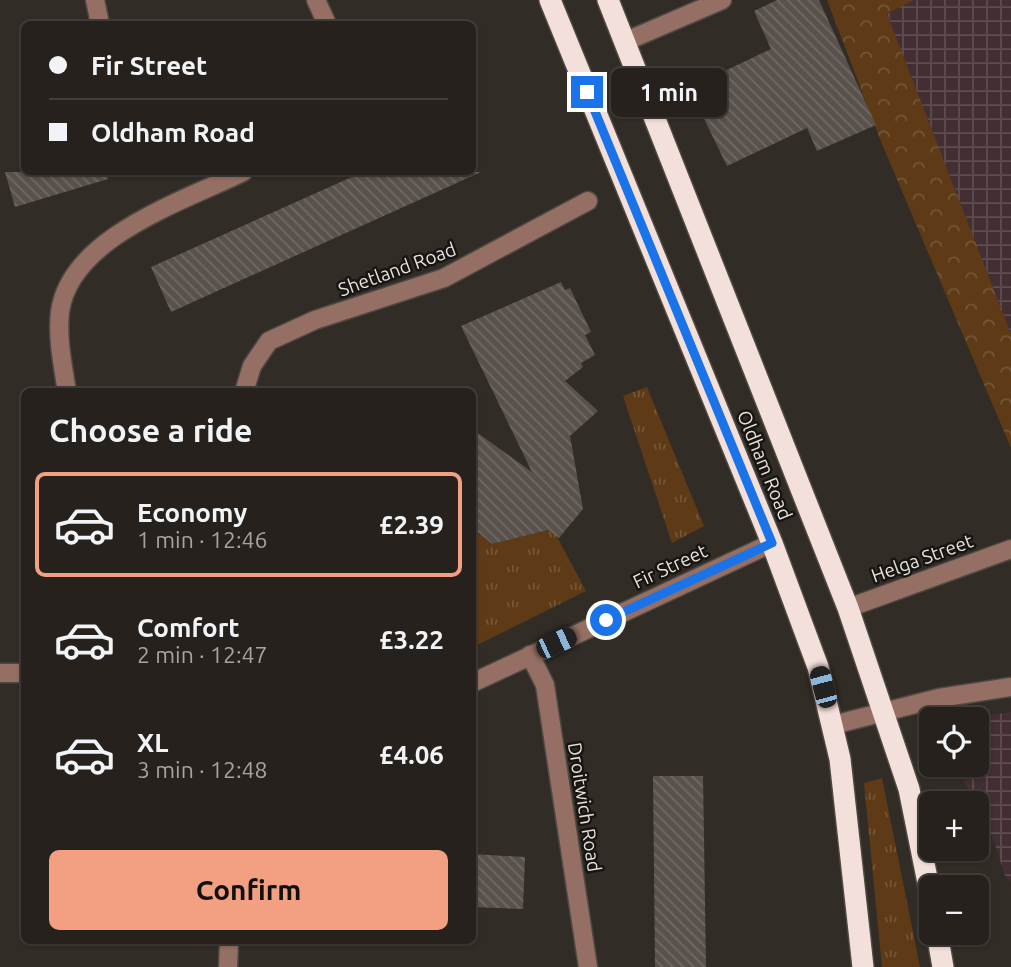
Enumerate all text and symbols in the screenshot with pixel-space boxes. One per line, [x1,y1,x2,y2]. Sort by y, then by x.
text: Fir Street [91,51,207,80]
callout: 1 min [612,68,727,116]
route end [571,76,603,108]
text: 1 min [640,80,698,105]
text: Oldham Road [91,118,255,147]
street label: Shetland Road [335,238,459,300]
street label: Oldham Road [733,407,797,523]
text: Choose a ride [49,412,252,448]
icon: car [53,493,116,556]
text: Economy [137,498,247,527]
text: £2.39 [379,510,444,539]
text: 1 min · 12:46 [137,527,268,552]
street label: Helga Street [868,529,976,587]
street label: Fir Street [629,539,711,593]
route start [590,604,622,636]
icon: car [53,608,116,671]
text: Comfort [137,613,240,642]
text: £3.22 [379,625,444,654]
car [533,625,580,661]
text: 2 min · 12:47 [137,642,268,667]
car [808,664,839,710]
map controls [919,707,989,945]
button: locate [919,707,989,777]
icon: car [53,723,116,786]
text: XL [137,728,168,757]
text: £4.06 [379,740,444,769]
street label: Droitwich Road [564,741,606,873]
text: 3 min · 12:48 [137,757,268,782]
button: + [919,791,989,861]
button: Confirm [49,850,448,930]
button: − [919,875,989,945]

